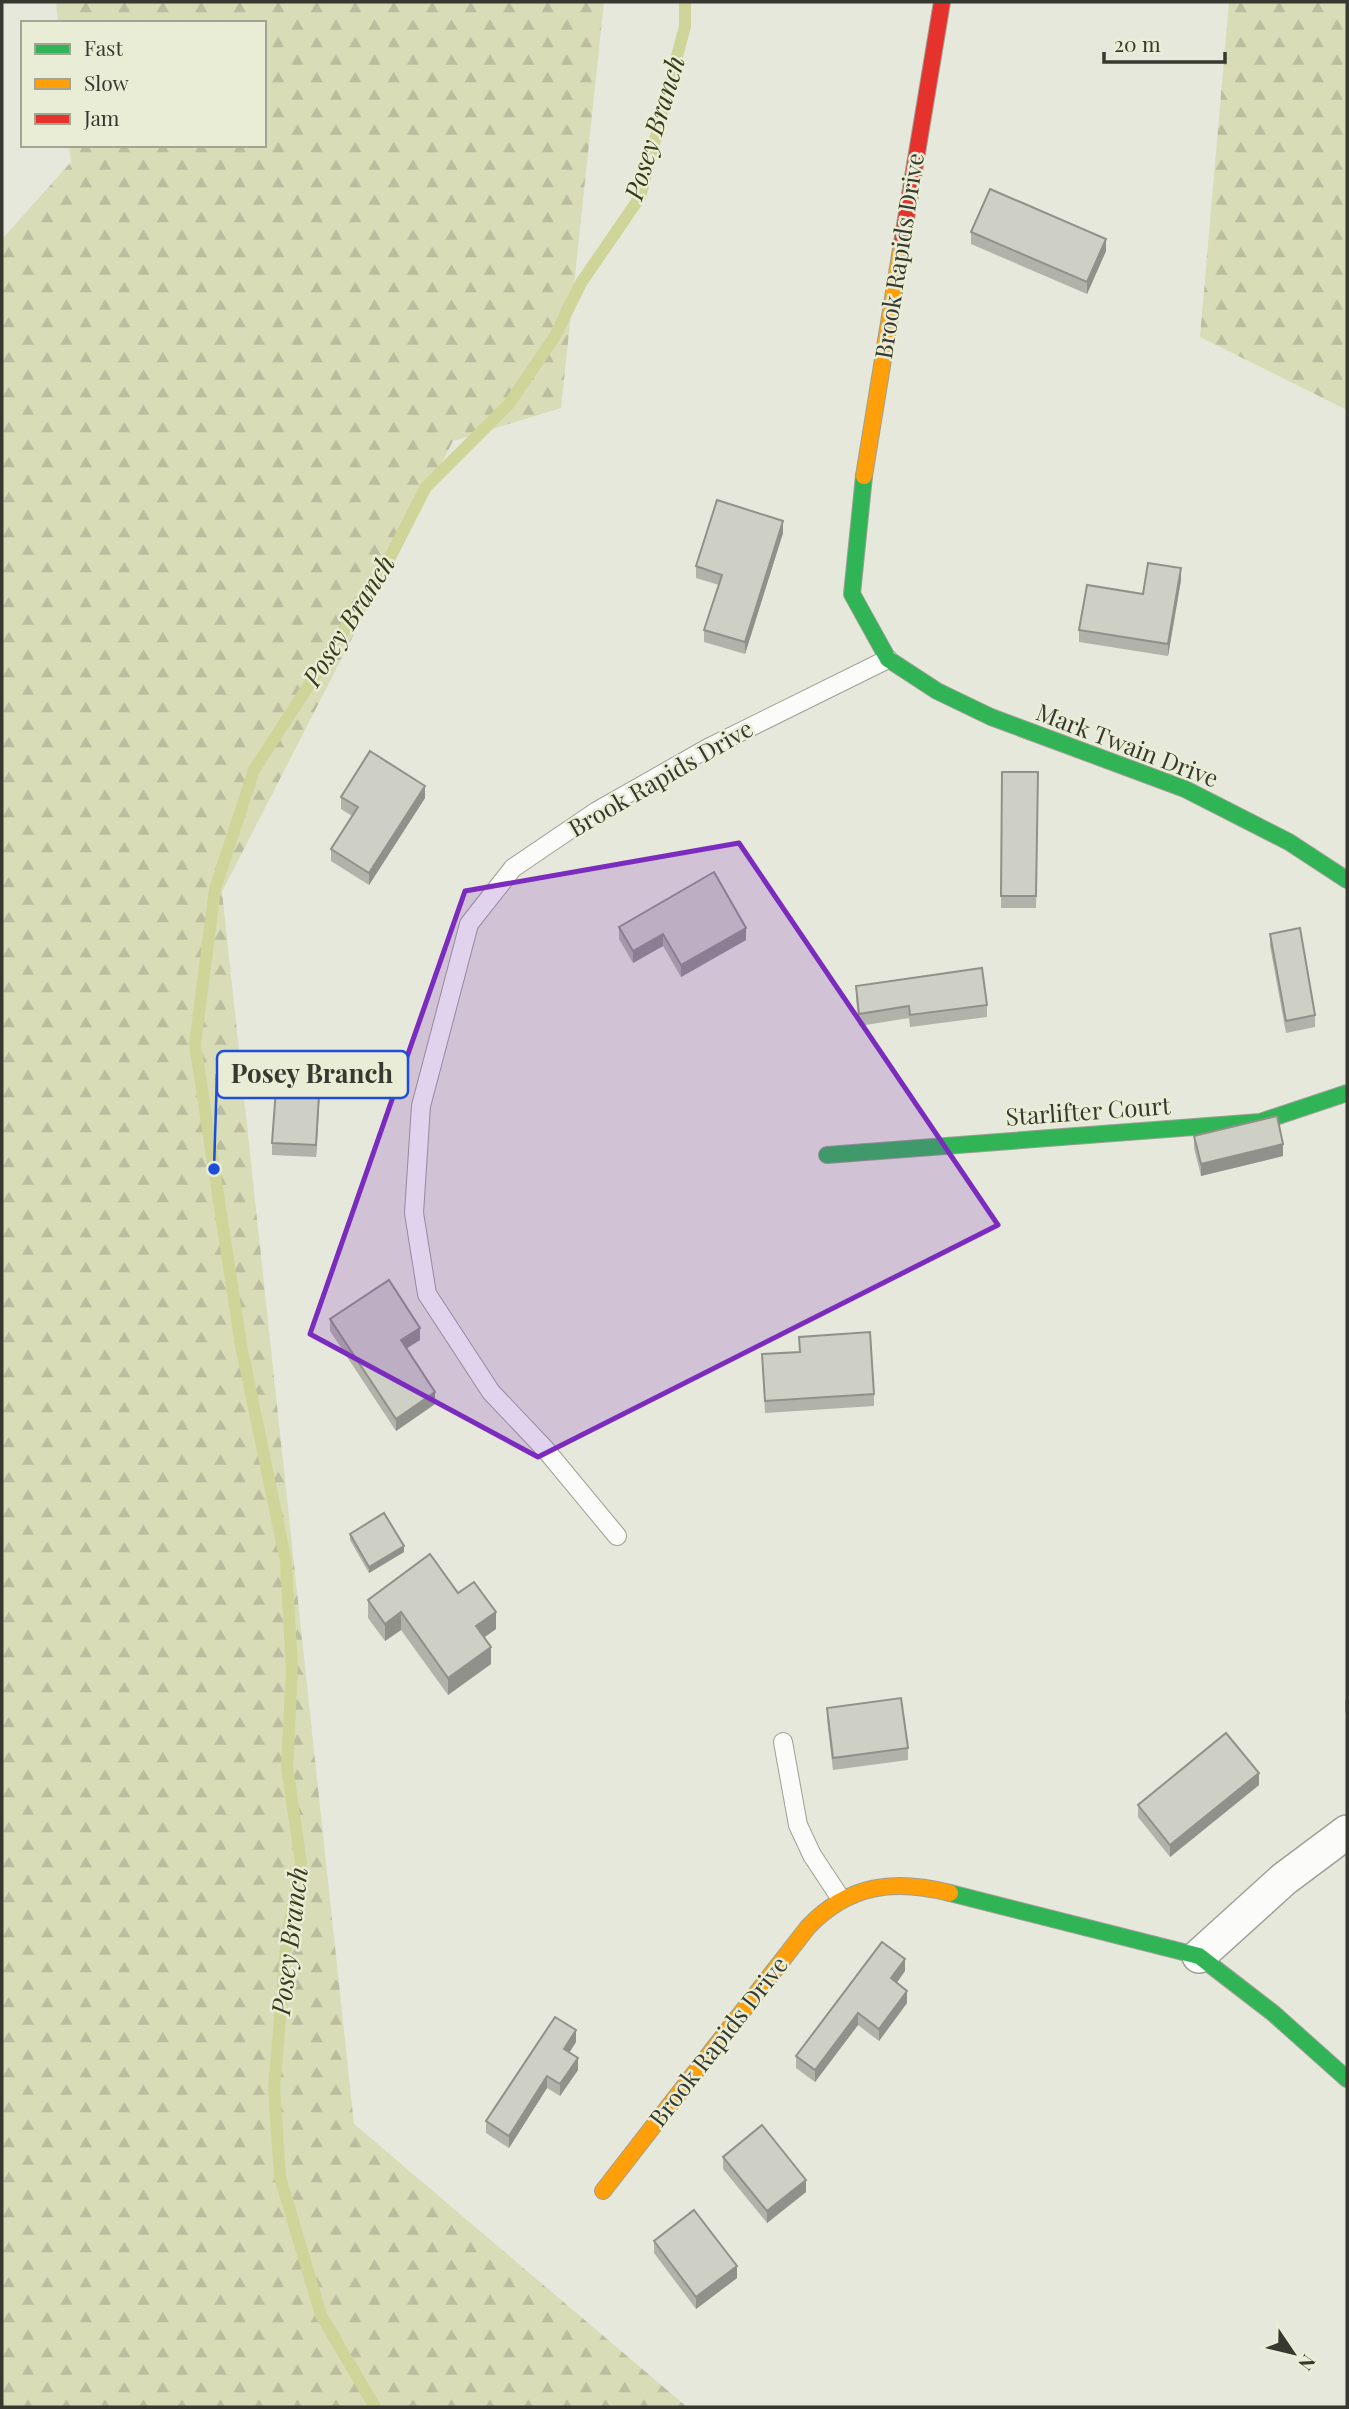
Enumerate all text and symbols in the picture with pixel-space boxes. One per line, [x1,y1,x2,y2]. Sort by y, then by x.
legend [21,21,266,147]
scale bar [1104,21,1225,65]
text: 20 m [1114,29,1161,57]
text: Fast [84,33,123,61]
water label: Posey Branch [615,51,692,205]
text: Slow [84,68,129,96]
text: Jam [83,103,120,131]
street label: Brook Rapids Drive [866,151,930,361]
water label: Posey Branch [293,548,402,693]
street label: Mark Twain Drive [1032,695,1223,794]
street label: Brook Rapids Drive [562,711,758,843]
callout: Posey Branch [217,1051,408,1098]
text: Posey Branch [231,1055,393,1090]
street label: Starlifter Court [1004,1088,1172,1132]
water label: Posey Branch [262,1865,315,2018]
street label: Brook Rapids Drive [641,1949,794,2133]
north arrow [1258,2318,1328,2388]
text: N [1293,2350,1322,2377]

